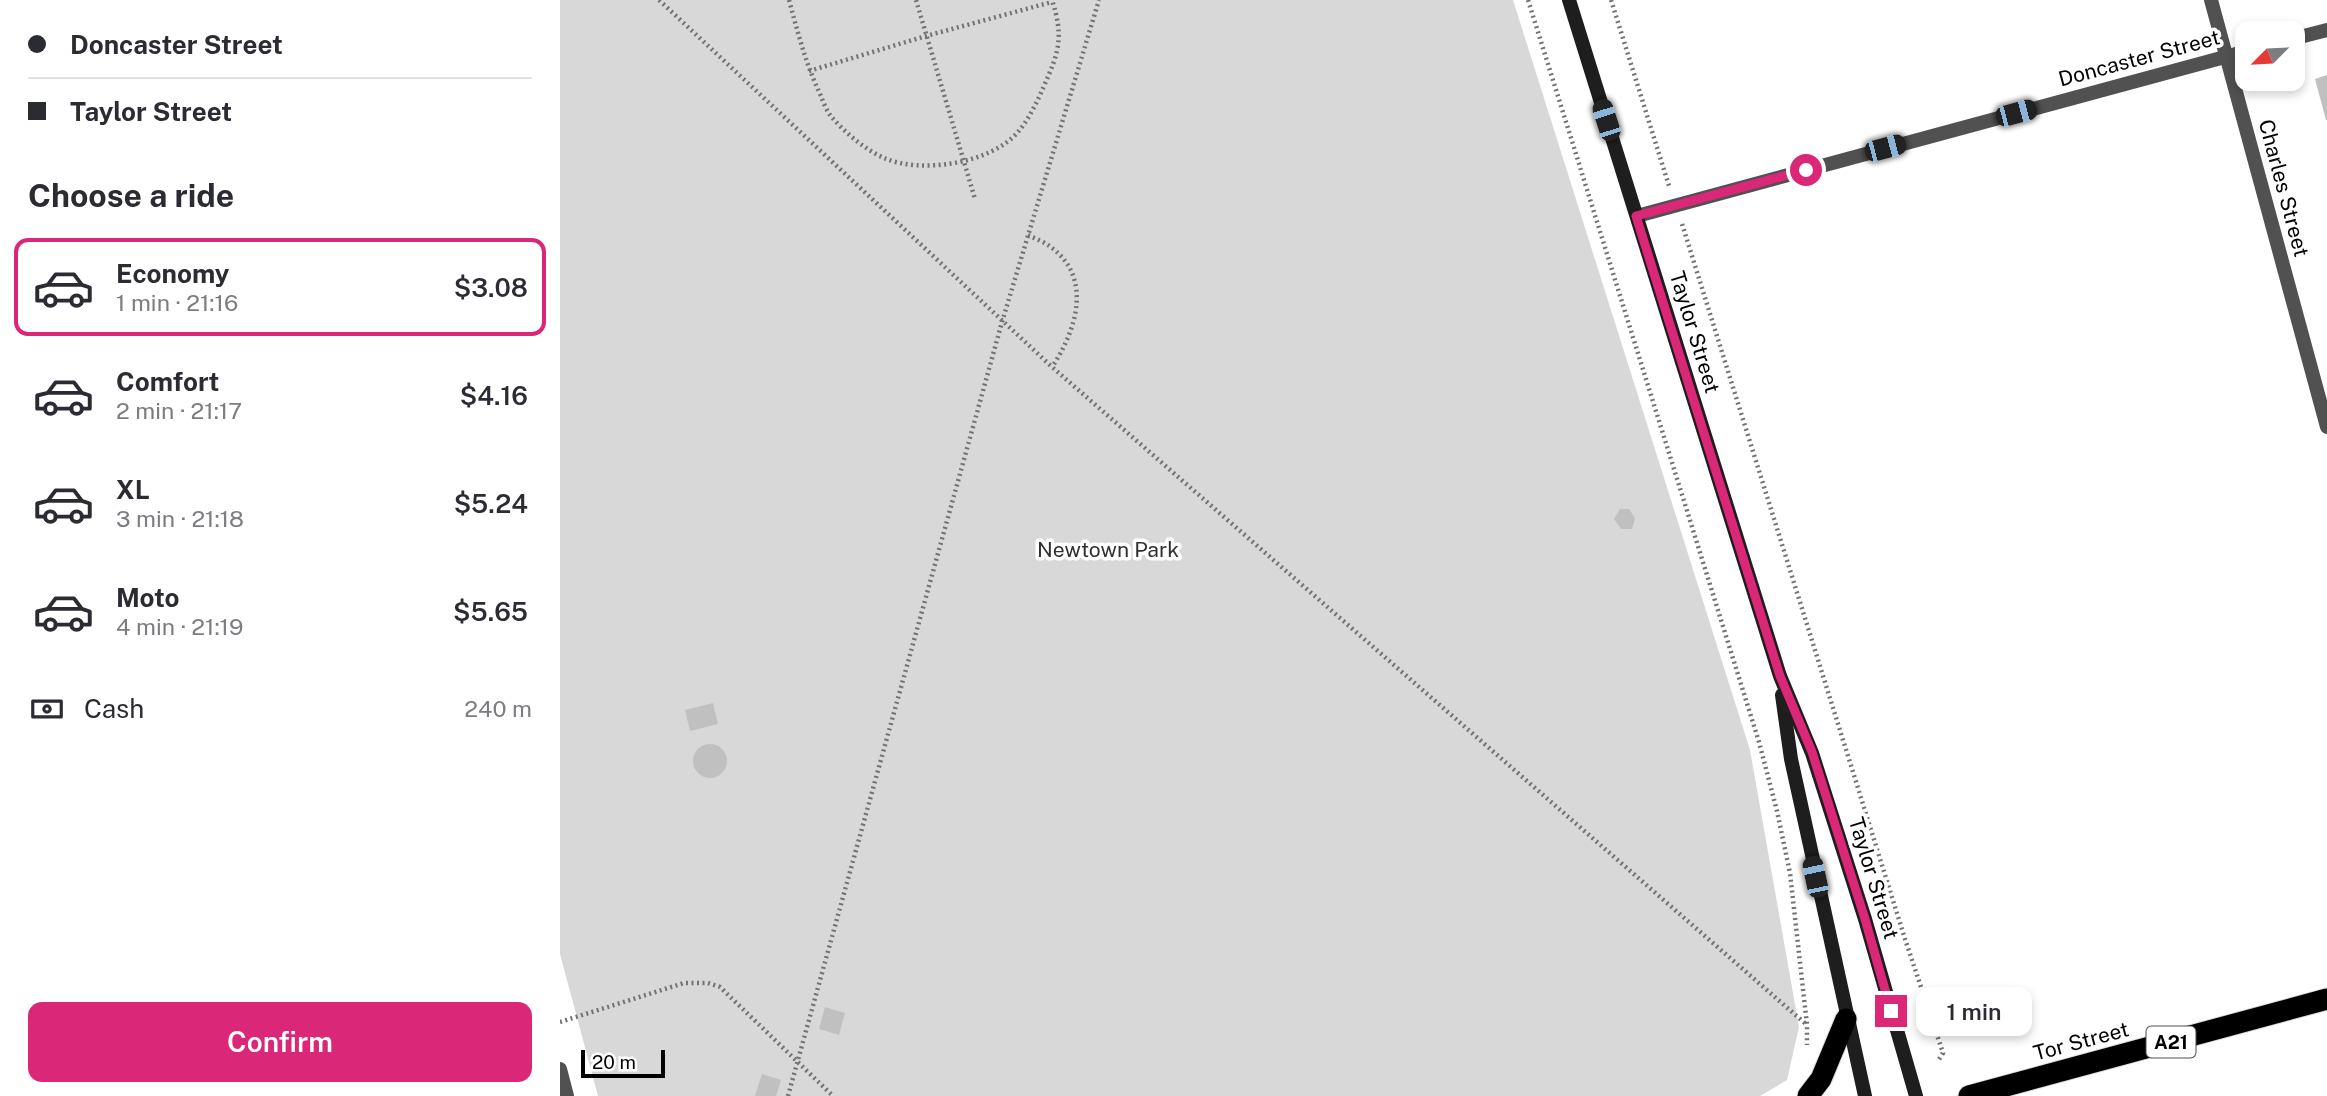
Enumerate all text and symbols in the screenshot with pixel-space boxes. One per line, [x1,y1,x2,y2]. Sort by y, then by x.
north arrow [2235,21,2305,91]
map controls [2235,21,2305,91]
street label: Doncaster Street [2056,24,2222,92]
text: Doncaster Street [70,29,283,60]
text: Taylor Street [70,96,232,127]
car [1590,97,1623,143]
car [1993,97,2040,129]
street label: Charles Street [2254,117,2314,259]
car [1862,132,1909,164]
route start [1790,154,1822,186]
text: Choose a ride [28,177,234,214]
icon: car [32,256,95,319]
text: Economy [116,258,229,289]
street label: Taylor Street [1665,268,1725,396]
text: $3.08 [454,272,528,303]
text: 1 min · 21:16 [116,289,238,316]
icon: car [32,364,95,427]
text: Comfort [116,366,219,397]
text: $4.16 [460,380,528,411]
text: 2 min · 21:17 [116,397,242,424]
icon: car [32,472,95,535]
text: XL [116,474,150,505]
text: $5.24 [454,488,528,519]
text: 3 min · 21:18 [116,505,244,532]
park label: Newtown Park [1037,537,1179,562]
icon: car [32,580,95,643]
text: Moto [116,582,179,613]
text: $5.65 [453,596,528,627]
text: 4 min · 21:19 [116,613,243,640]
icon: cash [28,690,66,728]
text: Cash [84,693,144,724]
text: 240 m [464,695,532,722]
street label: Taylor Street [1844,814,1904,942]
car [1801,854,1830,900]
callout: 1 min [1916,986,2031,1036]
route end [1875,995,1907,1027]
text: 1 min [1947,998,2001,1025]
button: Confirm [28,1002,532,1082]
street label: Tor Street [2031,1016,2131,1066]
road number: A21 [2146,1026,2196,1058]
scale bar [581,1047,665,1079]
text: 20 m [592,1051,636,1073]

